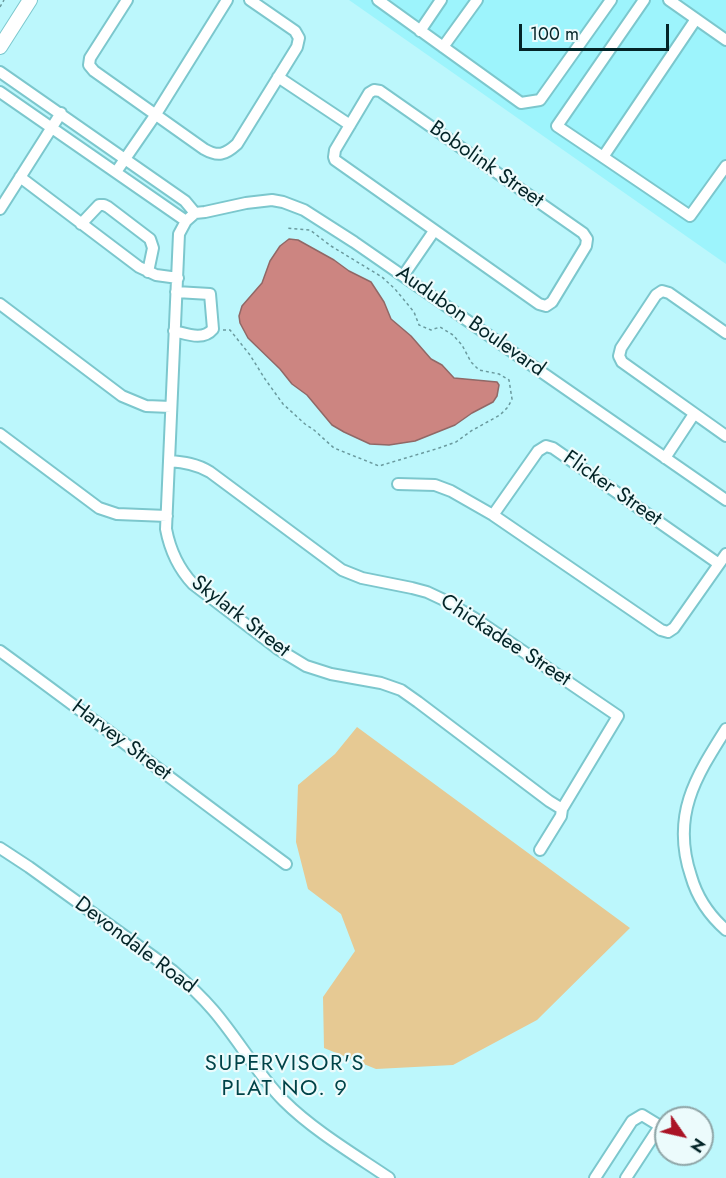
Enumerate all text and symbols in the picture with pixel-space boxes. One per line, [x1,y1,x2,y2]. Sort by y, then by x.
scale bar [522,12,672,50]
text: 100 m [530,21,579,47]
street label: Bobolink Street [424,116,548,214]
street label: Audubon Boulevard [391,261,549,383]
street label: Flicker Street [558,446,666,532]
street label: Skylark Street [186,571,294,663]
street label: Chickadee Street [435,590,575,692]
street label: Harvey Street [66,695,176,787]
street label: Devondale Road [69,892,201,1000]
district label: SUPERVISOR'S PLAT NO. 9 [205,1052,365,1104]
north arrow [654,1106,714,1166]
text: N [685,1134,711,1157]

